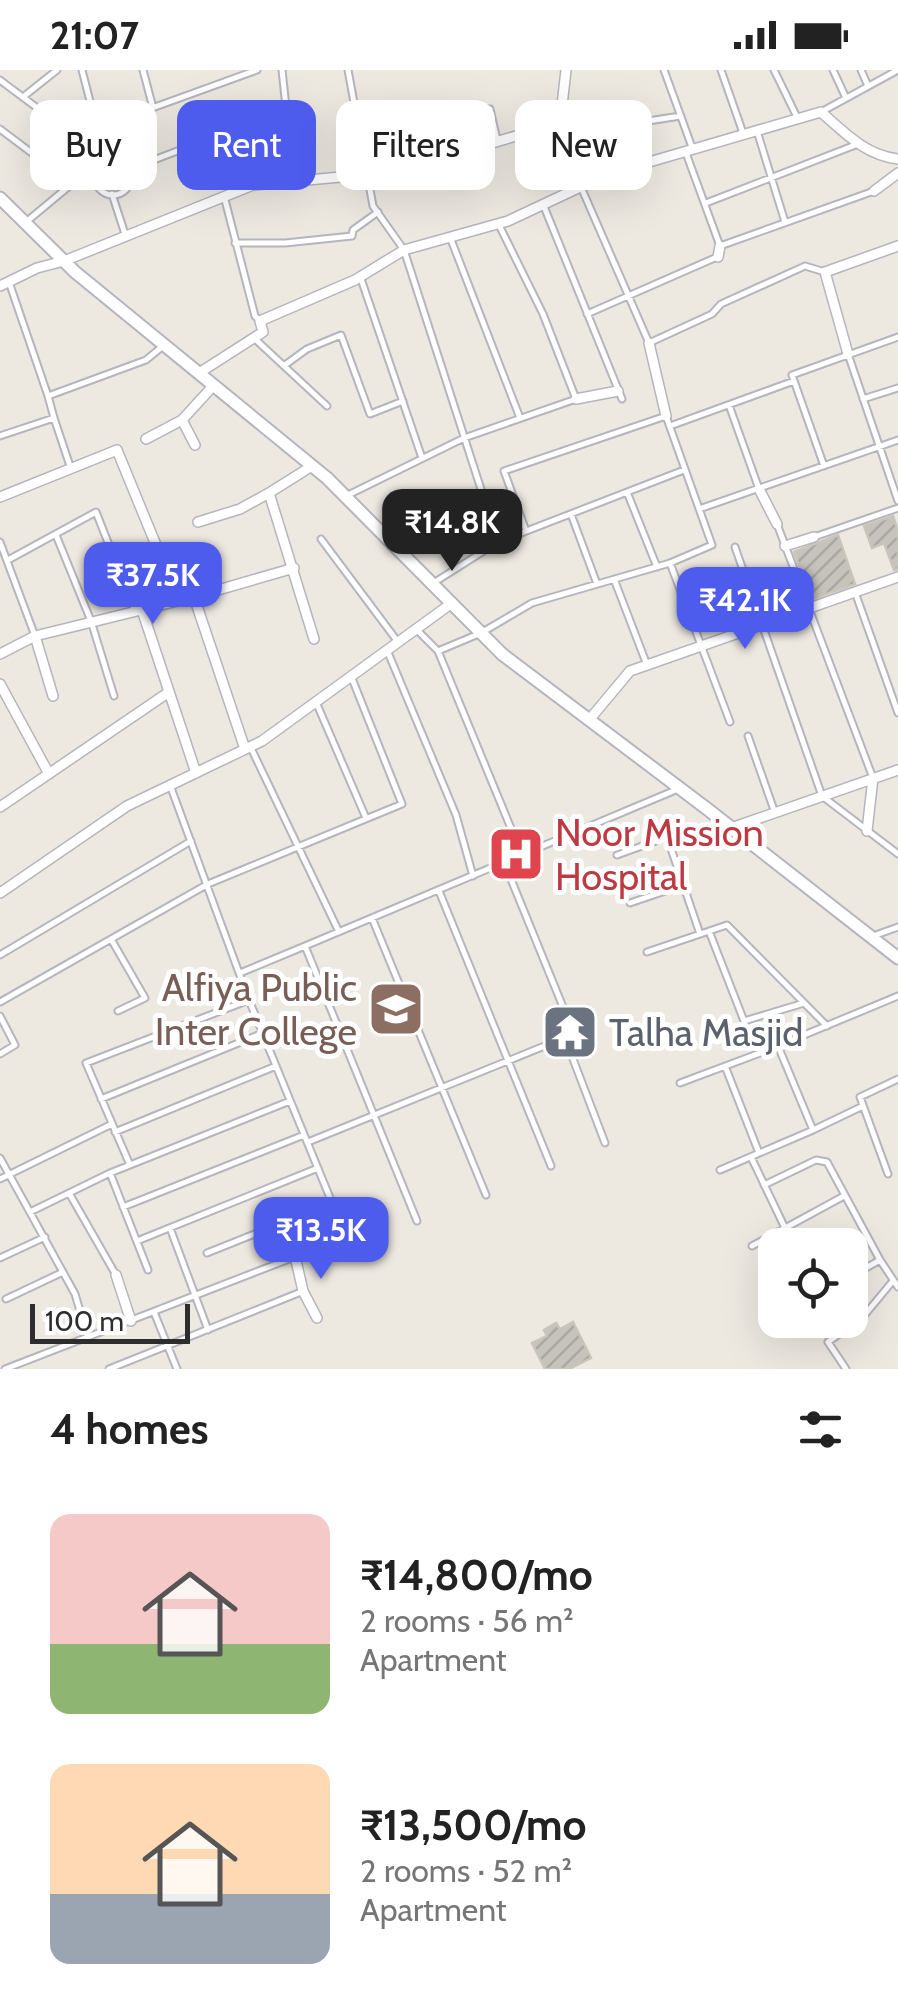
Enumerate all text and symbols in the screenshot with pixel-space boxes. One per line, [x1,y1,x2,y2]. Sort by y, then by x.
text: 21:07 [50,12,139,59]
chip: Buy [30,100,157,190]
chip: Rent [177,100,316,190]
chip: Filters [336,100,495,190]
chip: New [515,100,652,190]
pin: ₹14.8K [371,489,533,574]
text: ₹14.8K [404,502,500,541]
pin: ₹37.5K [72,542,234,627]
text: ₹37.5K [106,555,200,594]
pin: ₹42.1K [664,567,826,652]
text: ₹42.1K [699,580,791,619]
place label: Noor Mission Hospital [555,809,764,900]
hospital icon: Noor Mission Hospital [486,824,546,884]
place label: Alfiya Public Inter College [155,964,357,1055]
school or university icon: Alfiya Public Inter College [366,979,426,1039]
temple icon: Talha Masjid [540,1002,600,1062]
place label: Talha Masjid [609,1009,803,1056]
pin: ₹13.5K [240,1197,402,1282]
text: ₹13.5K [276,1210,366,1249]
map controls [758,1228,868,1338]
button: locate [758,1228,868,1338]
scale bar [30,1299,190,1344]
text: 100 m [45,1304,124,1338]
icon: filters [793,1402,848,1457]
text: 4 homes [50,1403,209,1455]
text: ₹14,800/mo [360,1549,593,1601]
icon: home [130,1554,250,1674]
text: 2 rooms · 56 m² [360,1601,574,1640]
text: Apartment [360,1640,507,1679]
text: ₹13,500/mo [360,1799,587,1851]
icon: home [130,1804,250,1924]
text: 2 rooms · 52 m² [360,1851,572,1890]
text: Apartment [360,1890,507,1929]

